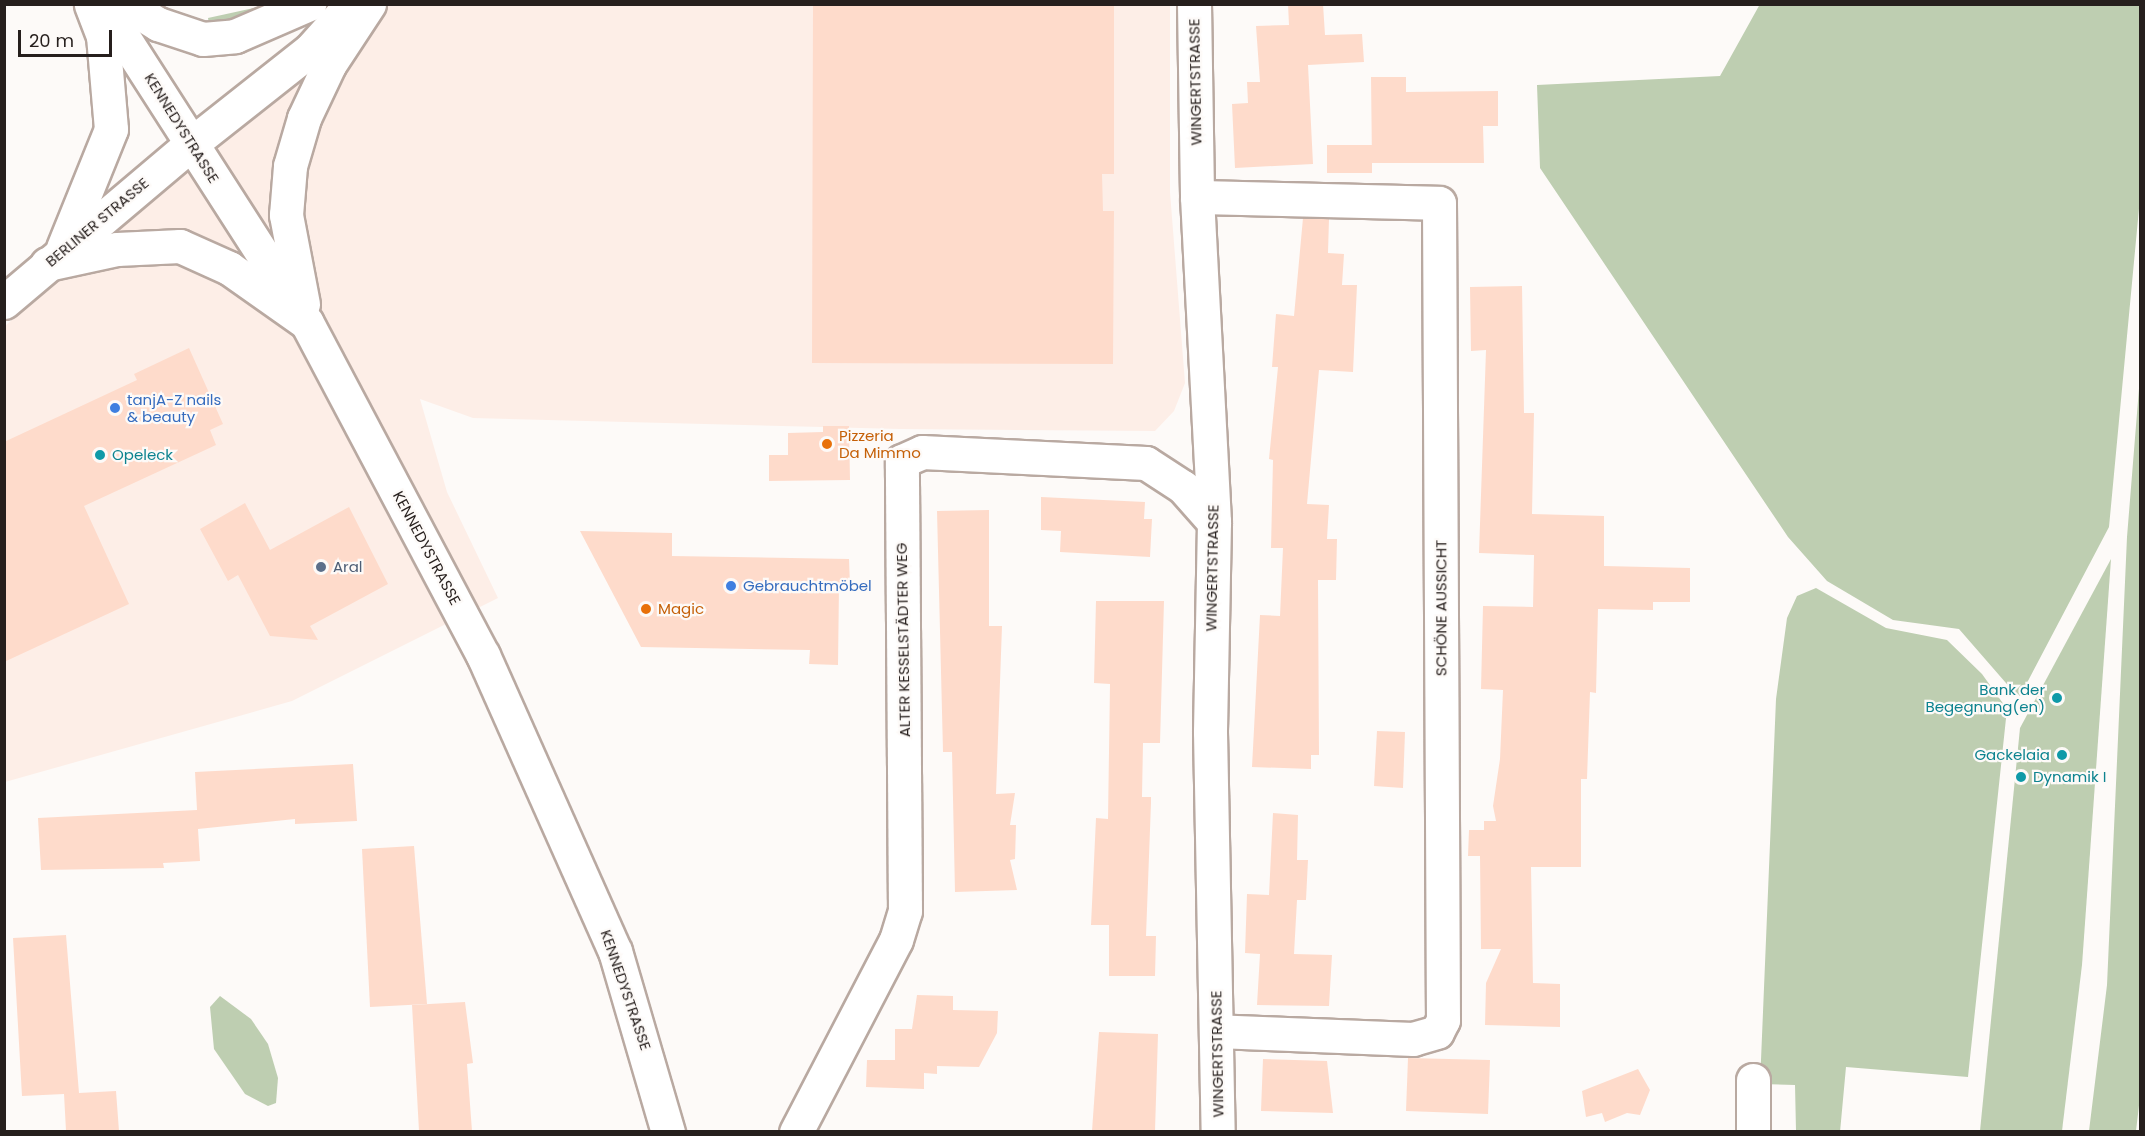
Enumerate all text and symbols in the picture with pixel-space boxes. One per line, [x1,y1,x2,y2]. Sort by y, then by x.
scale bar [21,18,116,56]
street label: WINGERTSTRASSE [1185,18,1205,146]
text: 20 m [29,28,74,53]
street label: KENNEDYSTRASSE [141,70,223,186]
street label: BERLINER STRASSE [42,174,152,270]
place label: tanjA-Z nails & beauty [127,390,221,425]
marker: tanjA-Z nails & beauty [108,401,122,415]
place label: Pizzeria Da Mimmo [839,426,921,461]
marker: Pizzeria Da Mimmo [820,437,834,451]
place label: Opeleck [112,446,173,464]
marker: Opeleck [93,448,107,462]
street label: KENNEDYSTRASSE [389,488,465,608]
street label: WINGERTSTRASSE [1202,504,1222,632]
street label: SCHÖNE AUSSICHT [1432,540,1450,676]
street label: ALTER KESSELSTÄDTER WEG [892,543,914,737]
place label: Aral [333,558,363,576]
marker: Aral [314,560,328,574]
place label: Gebrauchtmöbel [743,577,872,595]
marker: Gebrauchtmöbel [724,579,738,593]
place label: Magic [658,600,704,618]
marker: Magic [639,602,653,616]
place label: Bank der Begegnung(en) [1925,680,2045,715]
marker: Bank der Begegnung(en) [2050,691,2064,705]
place label: Gackelaia [1974,746,2050,764]
marker: Gackelaia [2055,748,2069,762]
place label: Dynamik I [2033,768,2106,786]
marker: Dynamik I [2014,770,2028,784]
street label: KENNEDYSTRASSE [597,927,655,1053]
street label: WINGERTSTRASSE [1207,990,1227,1118]

